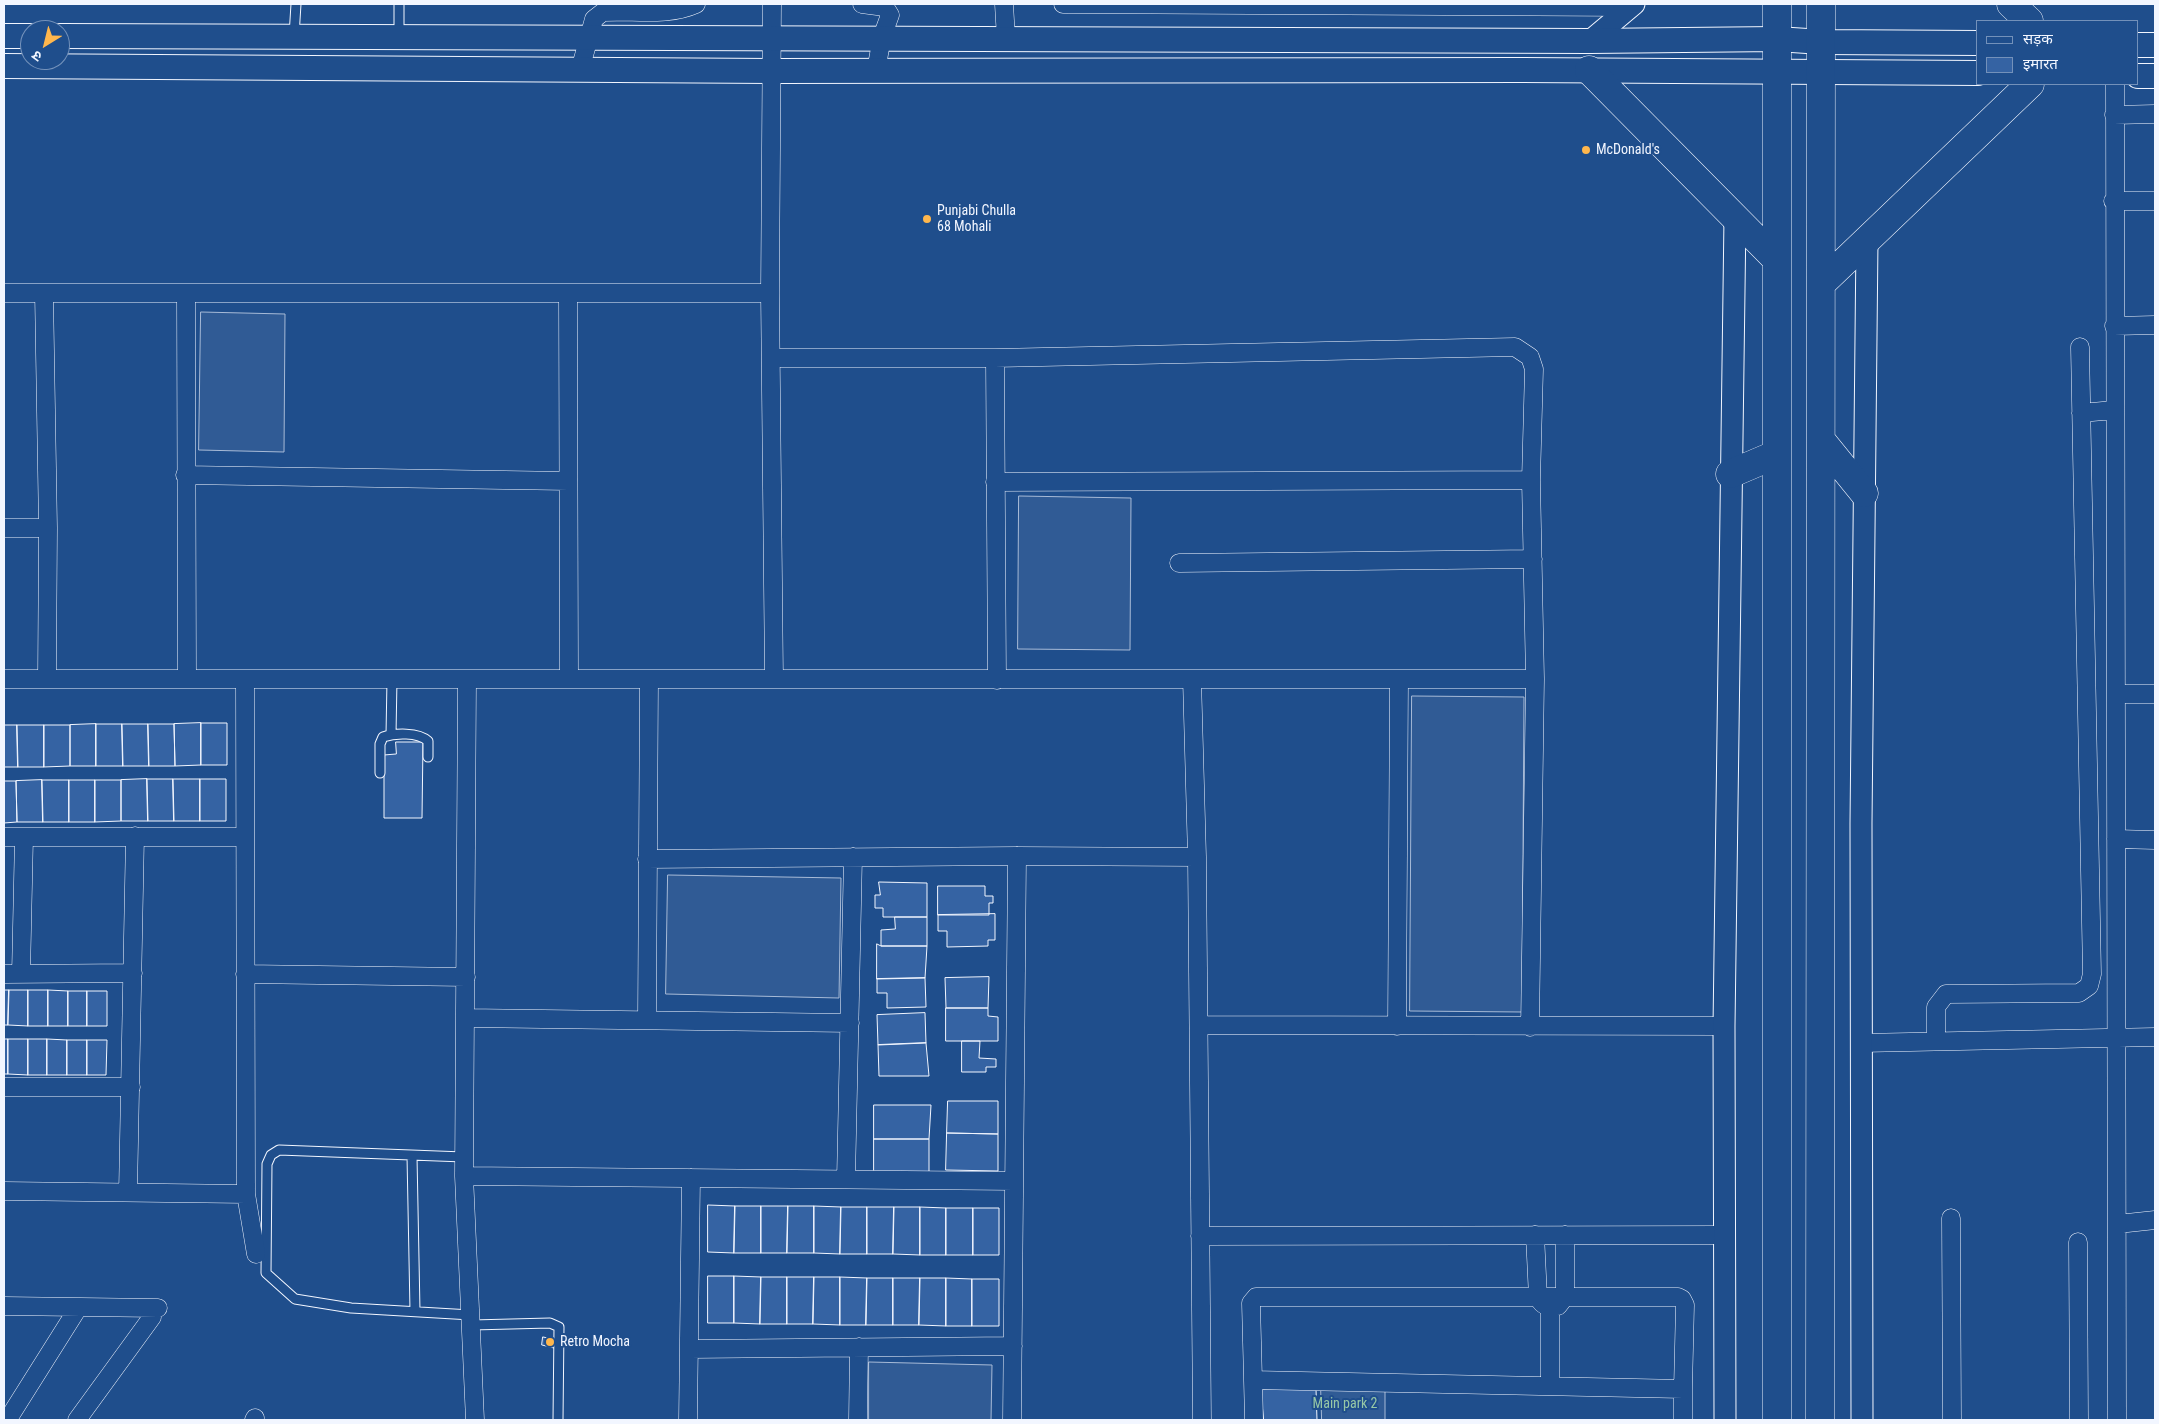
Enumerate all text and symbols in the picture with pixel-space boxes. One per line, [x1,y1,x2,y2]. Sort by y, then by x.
north arrow [20,20,70,70]
legend [1976,20,2139,85]
text: सड़क [2023,30,2053,48]
text: उ [29,47,45,65]
text: इमारत [2023,55,2058,73]
place label: McDonald's [1596,142,1660,158]
marker: McDonald's [1580,144,1592,156]
place label: Punjabi Chulla 68 Mohali [937,203,1016,236]
marker: Punjabi Chulla 68 Mohali [921,213,933,225]
place label: Retro Mocha [560,1334,630,1350]
marker: Retro Mocha [544,1336,556,1348]
park label: Main park 2 [1313,1396,1377,1412]

